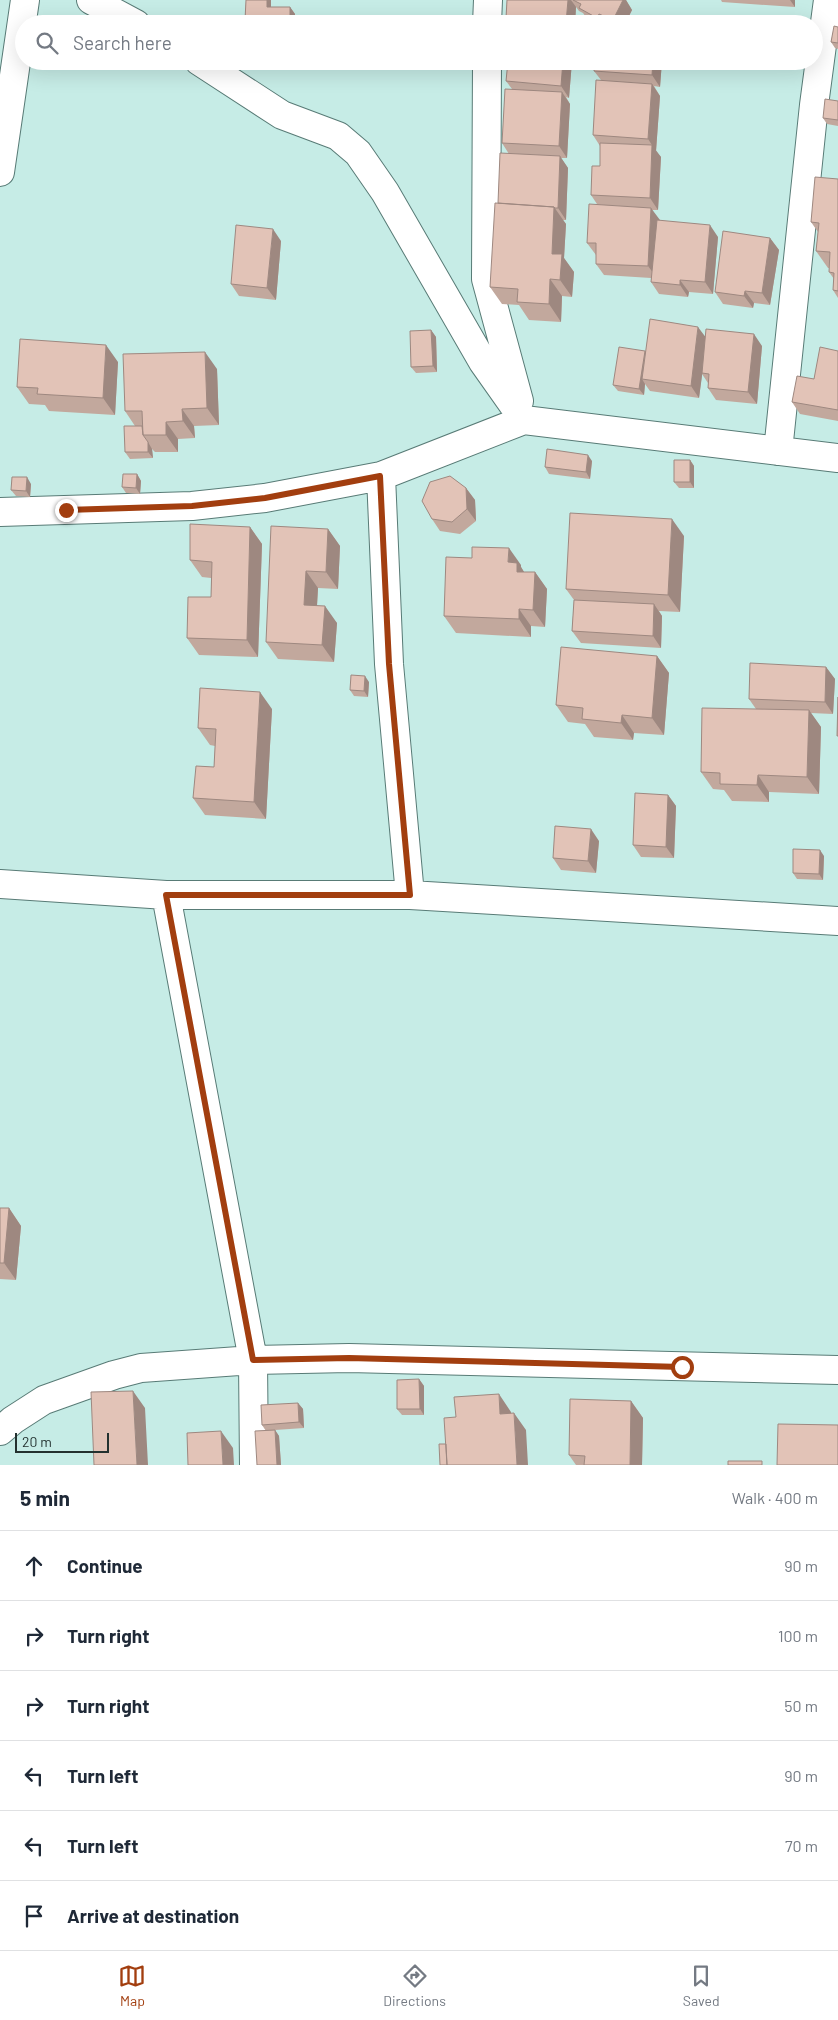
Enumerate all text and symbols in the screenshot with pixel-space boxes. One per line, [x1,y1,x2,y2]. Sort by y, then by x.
search box [15,15,823,70]
icon: search [33,29,61,57]
text: Search here [73,31,172,54]
route end [55,499,78,522]
route start [671,1356,694,1379]
scale bar [15,1430,109,1453]
text: 20 m [22,1433,52,1450]
text: 5 min [20,1485,70,1510]
text: Walk · 400 m [732,1488,818,1507]
icon: ahead [20,1552,48,1580]
text: Continue [67,1554,143,1577]
text: 90 m [784,1556,818,1575]
icon: right [20,1622,48,1650]
text: Turn right [67,1624,149,1647]
text: 100 m [778,1626,818,1645]
icon: right [20,1692,48,1720]
text: Turn right [67,1694,149,1717]
text: 50 m [784,1696,818,1715]
icon: left [20,1762,48,1790]
text: Turn left [67,1764,138,1787]
text: 90 m [784,1766,818,1785]
icon: left [20,1832,48,1860]
text: Turn left [67,1834,138,1857]
text: 70 m [785,1836,818,1855]
icon: arrive [20,1902,48,1930]
text: Arrive at destination [67,1904,239,1927]
tab: Map [118,1962,146,2009]
tab: Directions [383,1962,446,2009]
tab: Saved [683,1962,720,2009]

